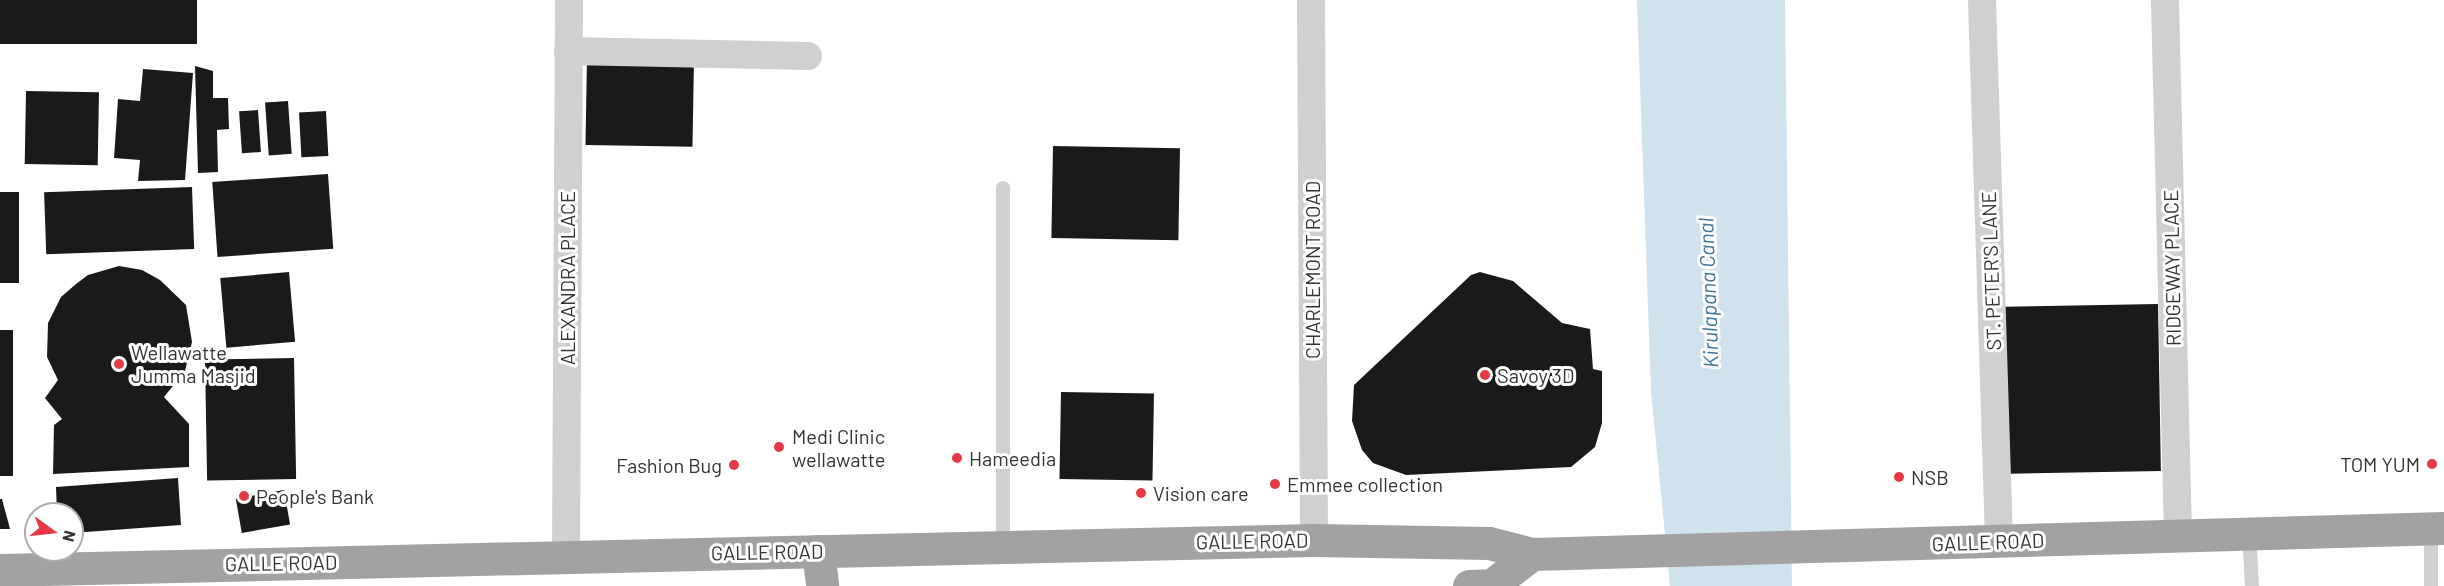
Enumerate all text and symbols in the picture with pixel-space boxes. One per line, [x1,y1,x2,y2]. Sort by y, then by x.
street label: CHARLEMONT ROAD [1300,181,1324,359]
street label: RIDGEWAY PLACE [2159,190,2185,346]
street label: ALEXANDRA PLACE [555,191,579,365]
street label: ST. PETER'S LANE [1976,191,2006,351]
water label: Kirulapana Canal [1693,217,1723,369]
place label: Wellawatte Jumma Masjid [131,340,256,387]
marker: Wellawatte Jumma Masjid [112,357,126,371]
place label: Savoy 3D [1497,363,1574,387]
marker: Savoy 3D [1478,368,1492,382]
place label: Medi Clinic wellawatte [792,424,885,471]
marker: Medi Clinic wellawatte [770,438,788,456]
place label: Hameedia [969,446,1056,470]
marker: Hameedia [950,451,964,465]
place label: TOM YUM [2340,452,2420,476]
place label: Fashion Bug [616,453,722,477]
marker: TOM YUM [2425,457,2439,471]
marker: Fashion Bug [727,458,741,472]
place label: NSB [1911,465,1949,489]
marker: NSB [1892,470,1906,484]
place label: Emmee collection [1287,472,1443,496]
marker: Emmee collection [1268,477,1282,491]
place label: Vision care [1153,481,1249,505]
place label: People's Bank [256,484,374,508]
marker: Vision care [1134,486,1148,500]
marker: People's Bank [237,489,251,503]
north arrow [24,502,84,562]
street label: GALLE ROAD [1196,528,1308,554]
street label: GALLE ROAD [1931,528,2045,556]
text: N [59,529,80,544]
street label: GALLE ROAD [711,539,823,565]
street label: GALLE ROAD [225,550,337,576]

